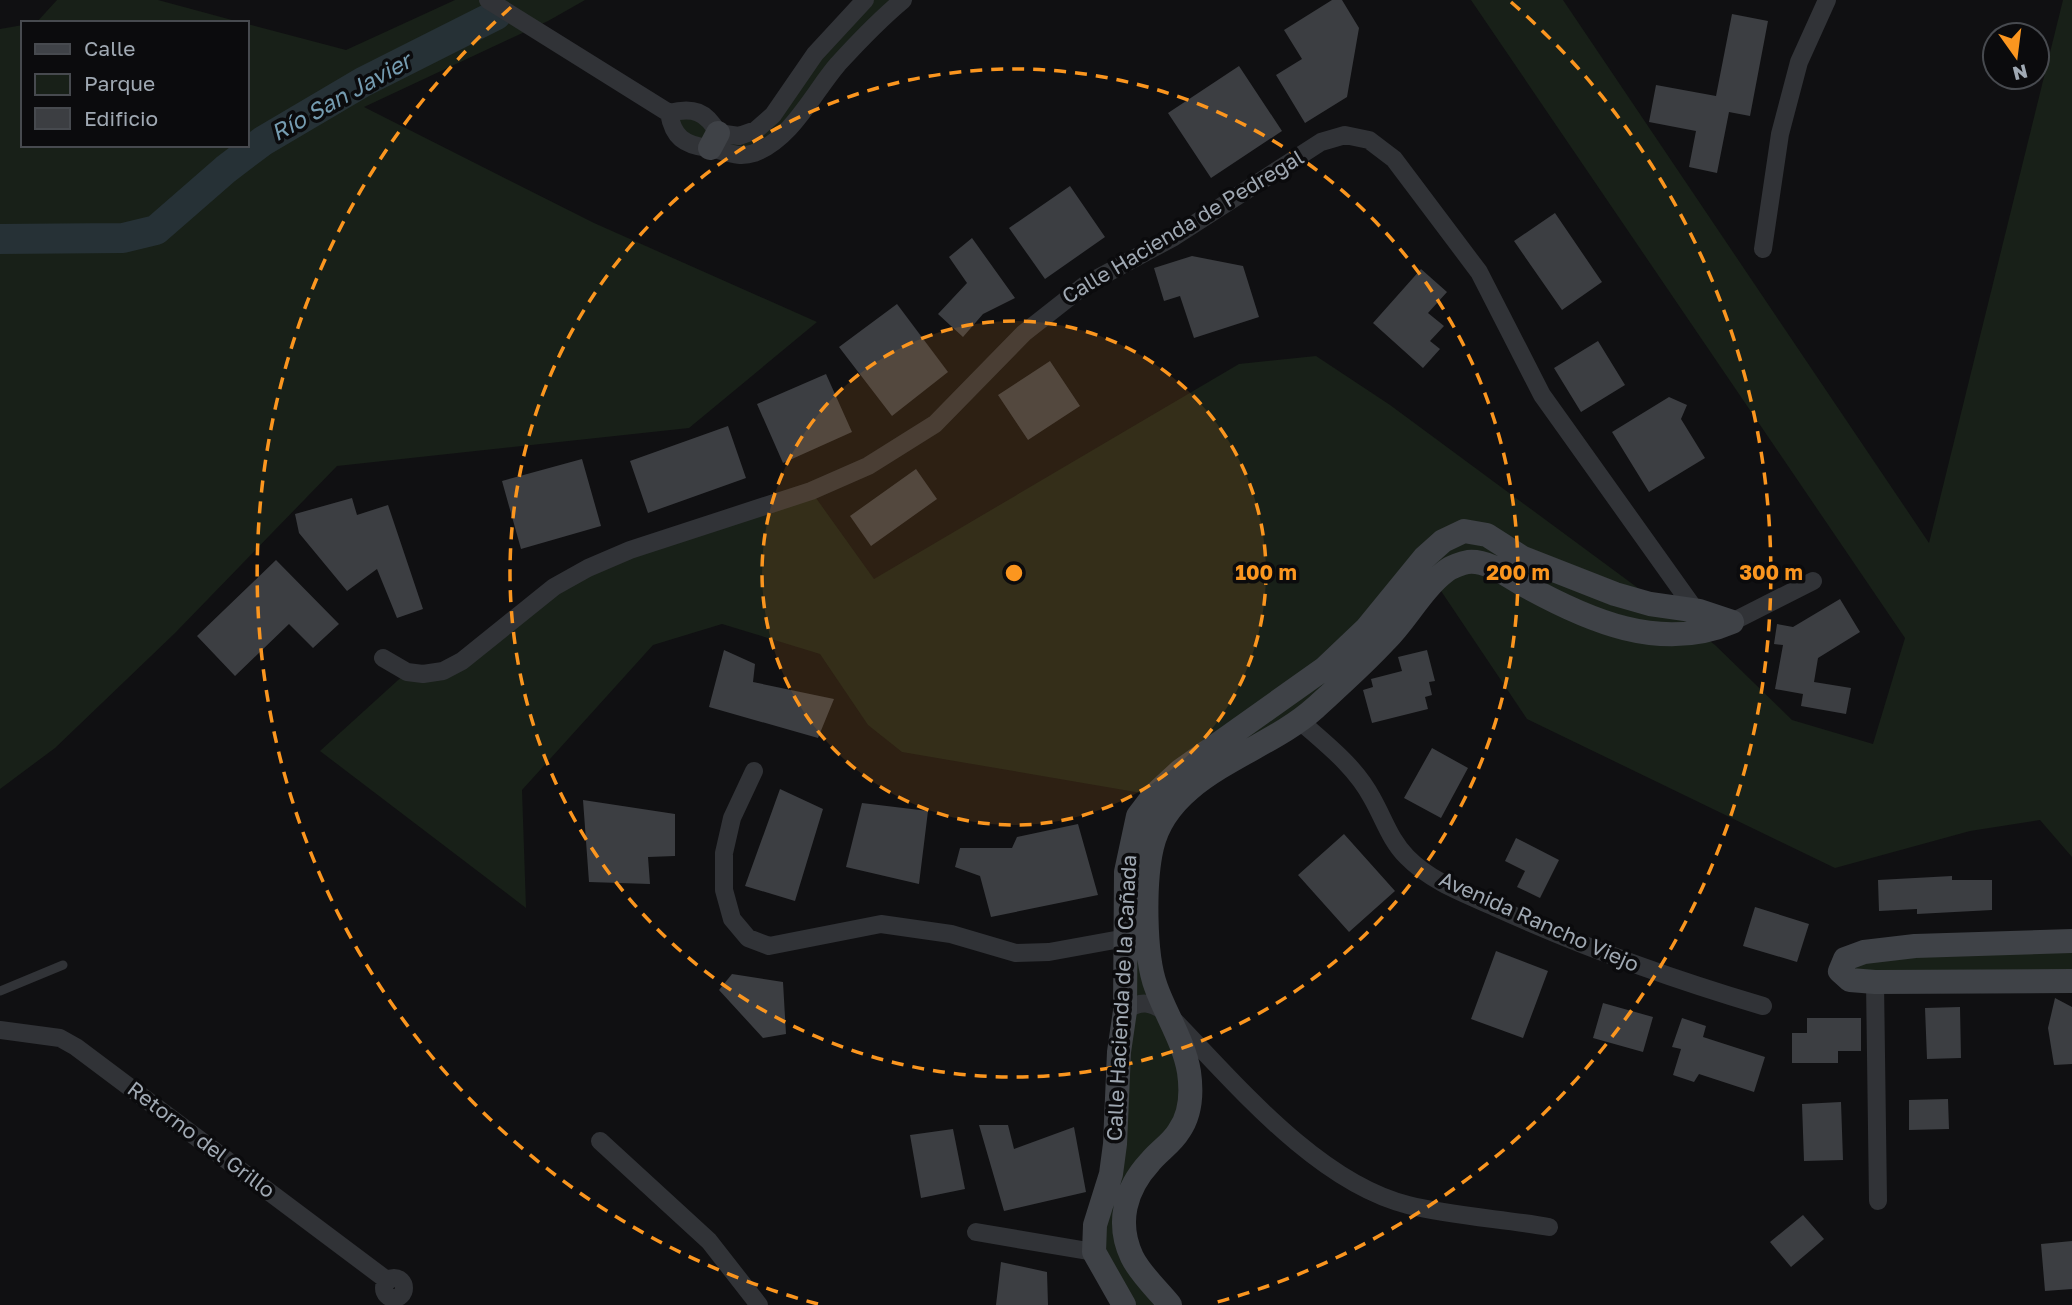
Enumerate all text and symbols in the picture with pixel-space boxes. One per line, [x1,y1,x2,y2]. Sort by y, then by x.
legend [21,21,248,147]
north arrow [1981,21,2051,91]
text: Calle [84,35,136,61]
water label: Río San Javier [266,45,418,146]
text: N [2010,60,2030,86]
text: Parque [84,70,155,96]
text: Edificio [84,105,158,131]
street label: Calle Hacienda de Pedregal [1057,144,1308,309]
text: 100 m [1235,559,1297,585]
text: 200 m [1486,559,1550,585]
text: 300 m [1739,559,1803,585]
centre of rings [1002,561,1026,585]
street label: Calle Hacienda de la Cañada [1101,854,1141,1142]
street label: Avenida Rancho Viejo [1435,865,1643,977]
street label: Retorno del Grillo [123,1075,280,1203]

